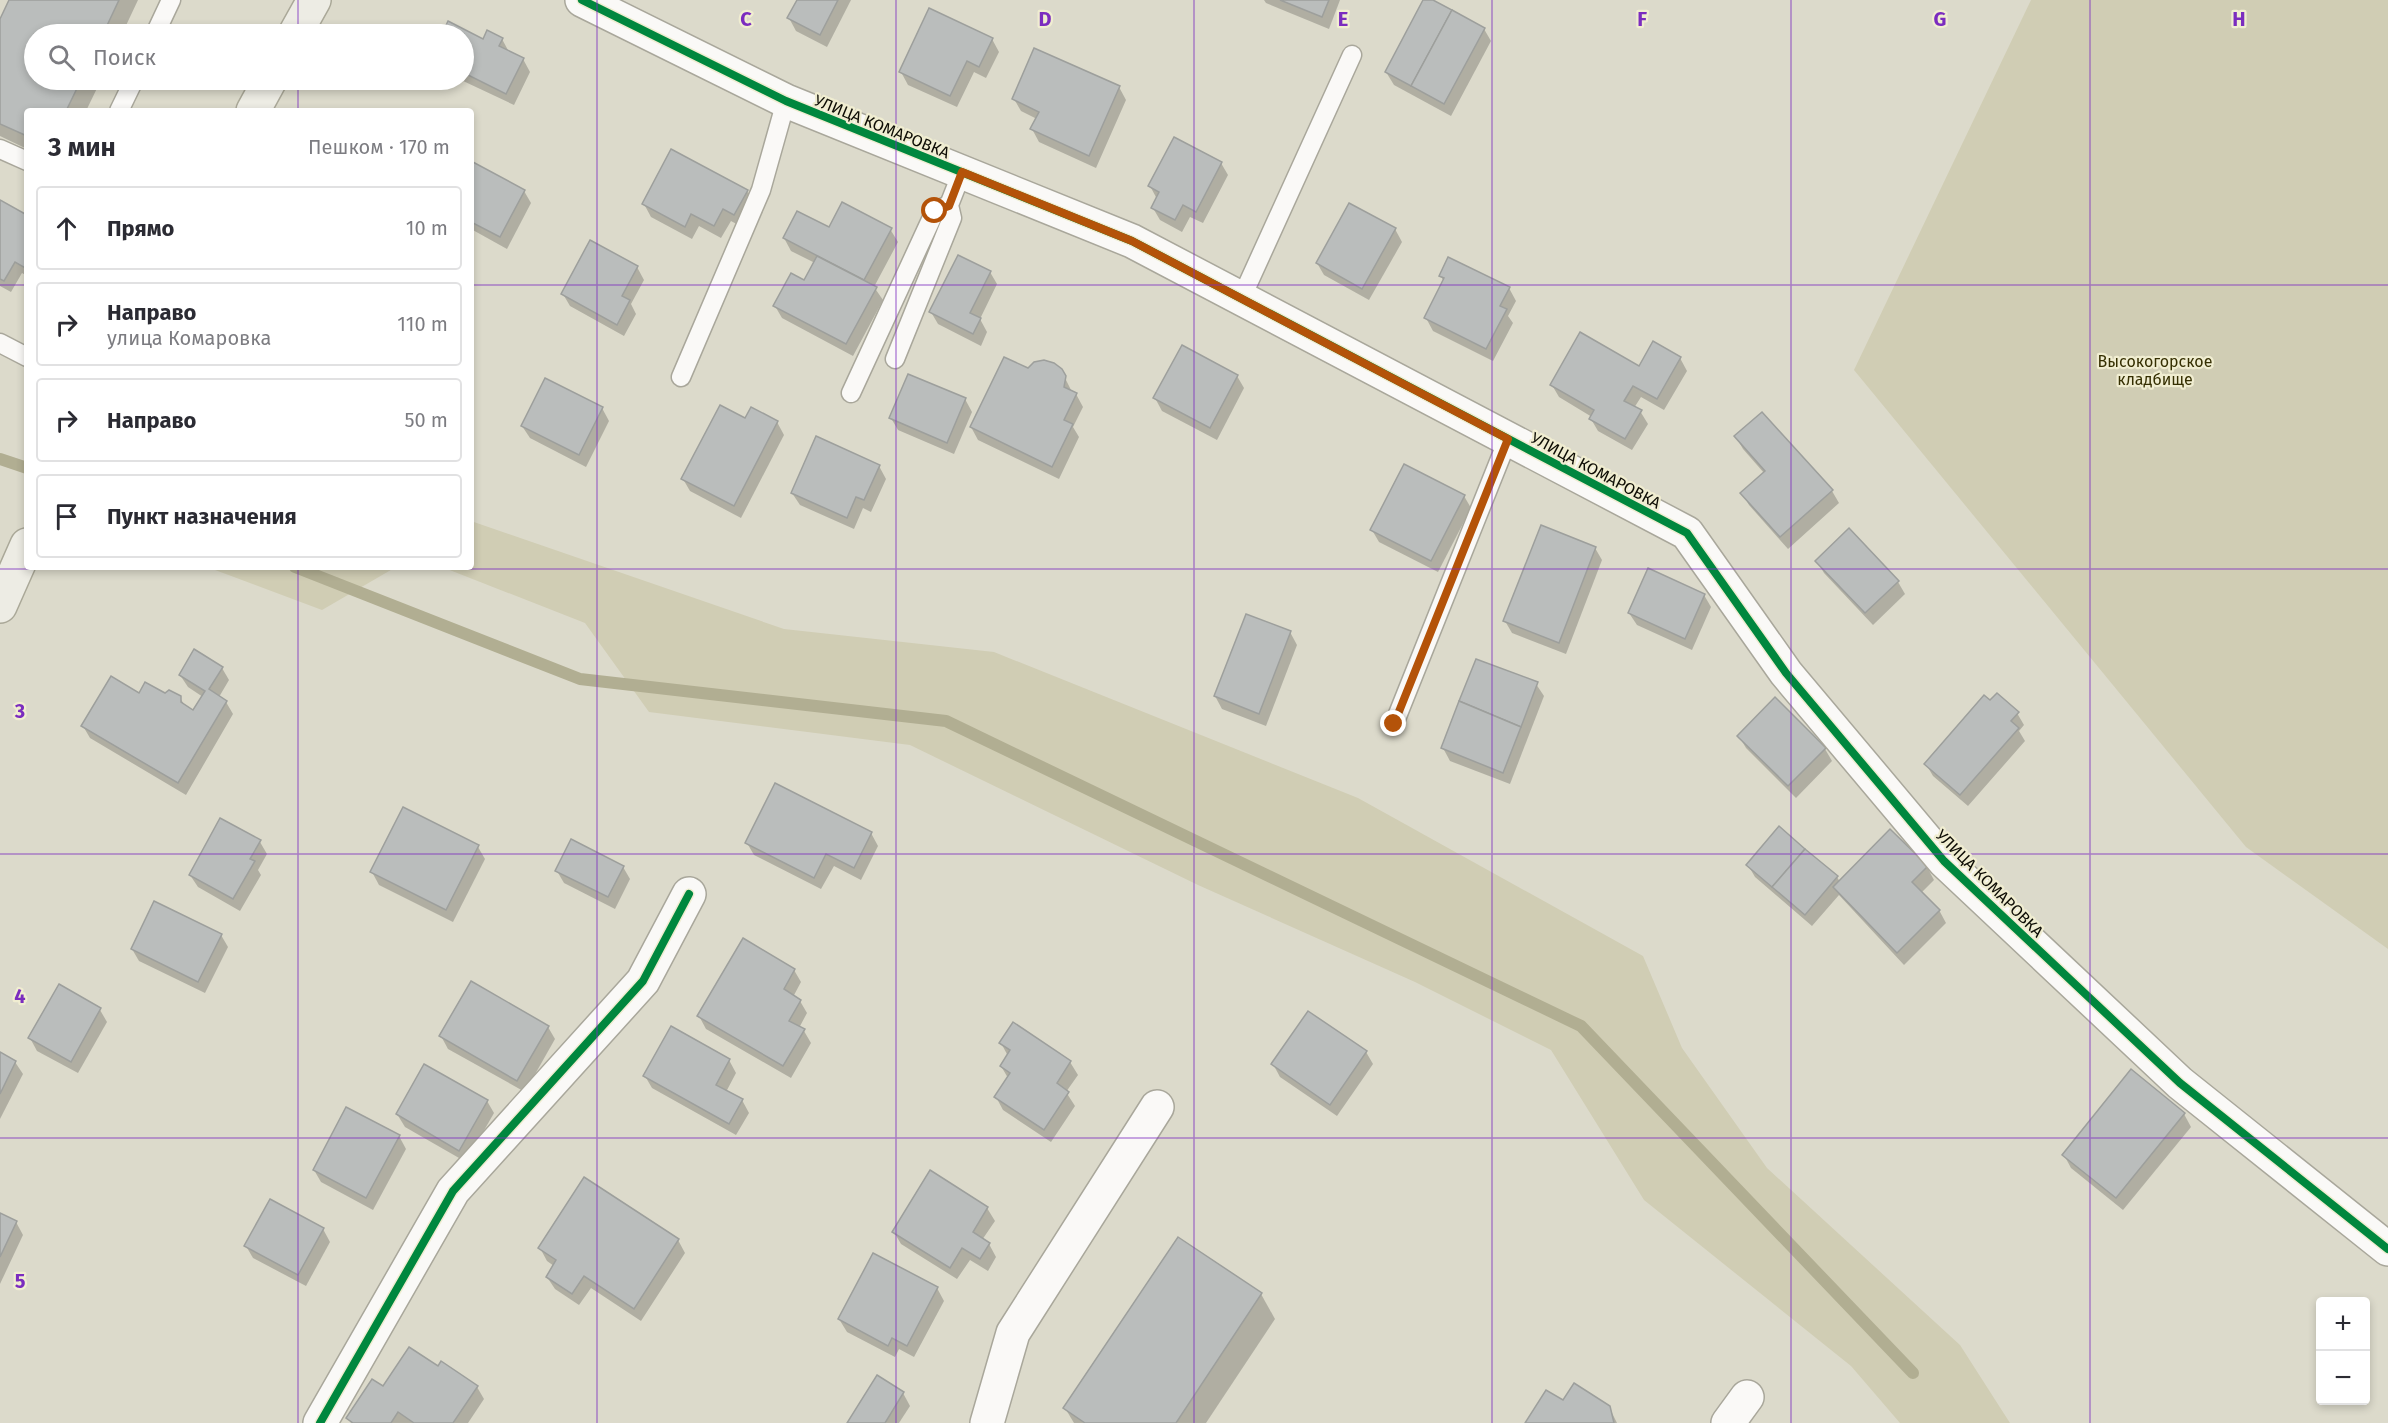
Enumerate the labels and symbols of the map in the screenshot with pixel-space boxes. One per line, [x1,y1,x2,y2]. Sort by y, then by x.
text: C [740,7,752,31]
text: D [1038,7,1052,31]
text: E [1338,7,1348,31]
text: F [1637,7,1647,31]
text: G [1934,7,1946,31]
text: H [2232,7,2246,31]
street label: УЛИЦА КОМАРОВКА [811,91,953,163]
route start [921,197,947,223]
park label: Высокогорское кладбище [2098,352,2212,389]
street label: УЛИЦА КОМАРОВКА [1528,428,1665,513]
text: 3 [14,699,25,723]
route end [1380,710,1406,736]
street label: УЛИЦА КОМАРОВКА [1932,826,2048,942]
text: 4 [14,984,26,1008]
text: 5 [15,1269,26,1293]

